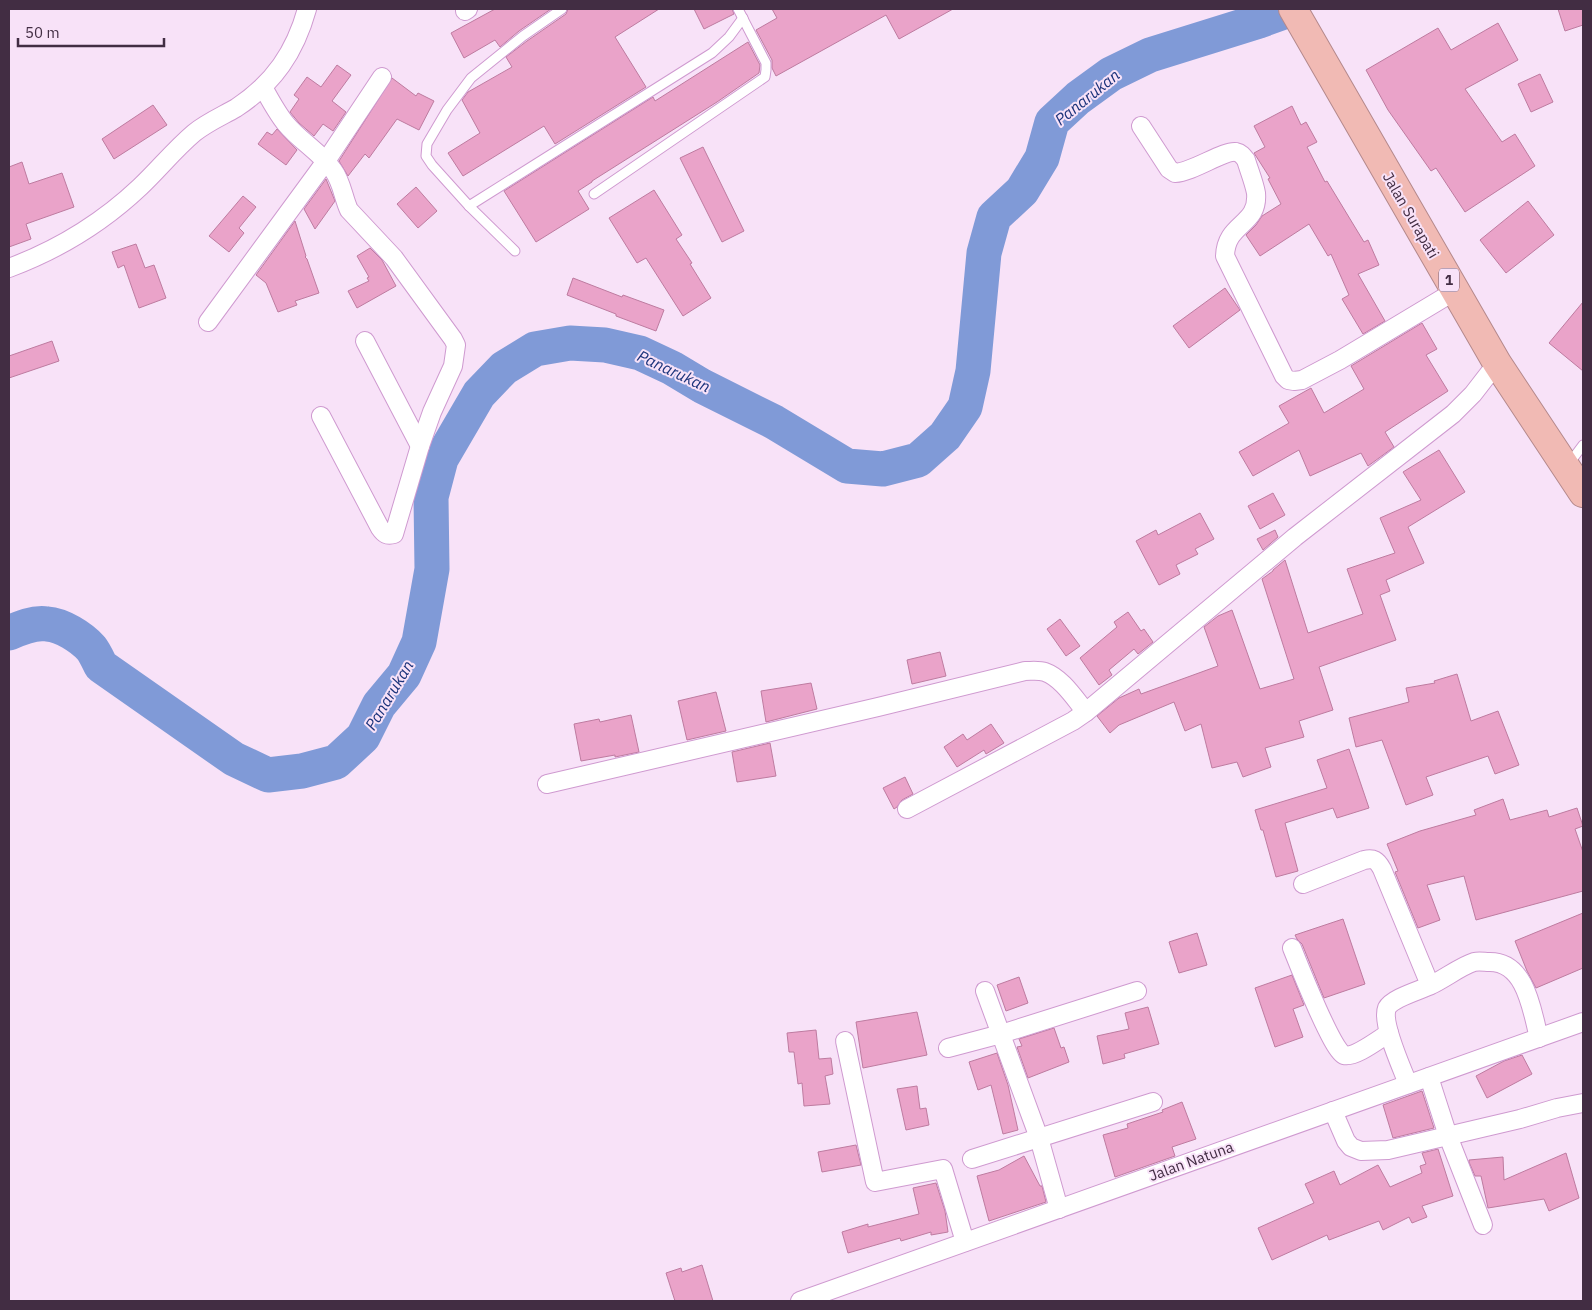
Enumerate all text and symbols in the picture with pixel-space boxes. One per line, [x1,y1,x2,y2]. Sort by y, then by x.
scale bar [18,15,164,47]
text: 50 m [25,23,60,42]
water label: Panarukan [1050,65,1124,129]
street label: Jalan Surapati [1379,169,1443,261]
road number: 1 [1439,268,1459,292]
water label: Panarukan [634,345,714,397]
water label: Panarukan [360,656,418,734]
street label: Jalan Natuna [1146,1137,1236,1185]

